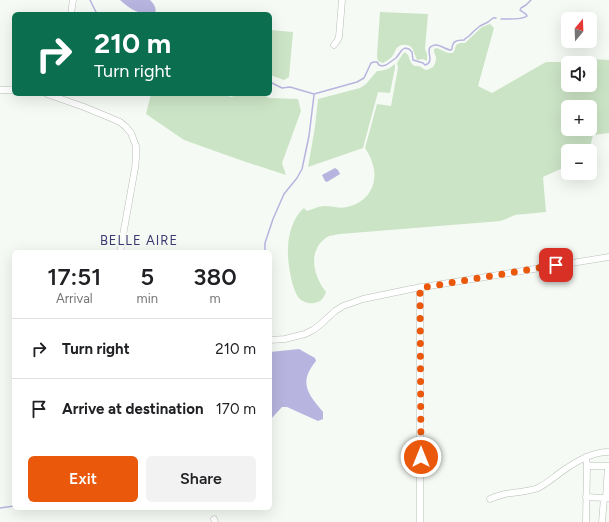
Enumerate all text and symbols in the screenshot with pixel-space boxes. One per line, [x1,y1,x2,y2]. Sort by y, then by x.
north arrow [561,12,597,48]
map controls [561,12,597,180]
text: 210 m [94,26,171,60]
icon: right [28,28,80,80]
button: sound [561,56,597,92]
text: Turn right [94,60,171,82]
button: + [561,100,597,136]
button: − [561,144,597,180]
district label: BELLE AIRE [100,233,178,248]
pin [539,248,573,282]
icon: arrive [545,254,567,276]
text: 17:51 [47,262,101,291]
text: 5 [140,262,154,291]
text: 380 [193,262,237,291]
text: Arrival [56,291,93,306]
text: min [137,291,158,306]
text: m [209,291,220,306]
icon: right [28,338,50,360]
text: Turn right [62,340,130,358]
text: 210 m [215,340,256,358]
icon: arrive [28,398,50,420]
text: Arrive at destination [62,400,203,418]
text: 170 m [216,400,256,418]
position arrow [400,436,442,478]
button: Exit [28,456,138,502]
button: Share [146,456,256,502]

